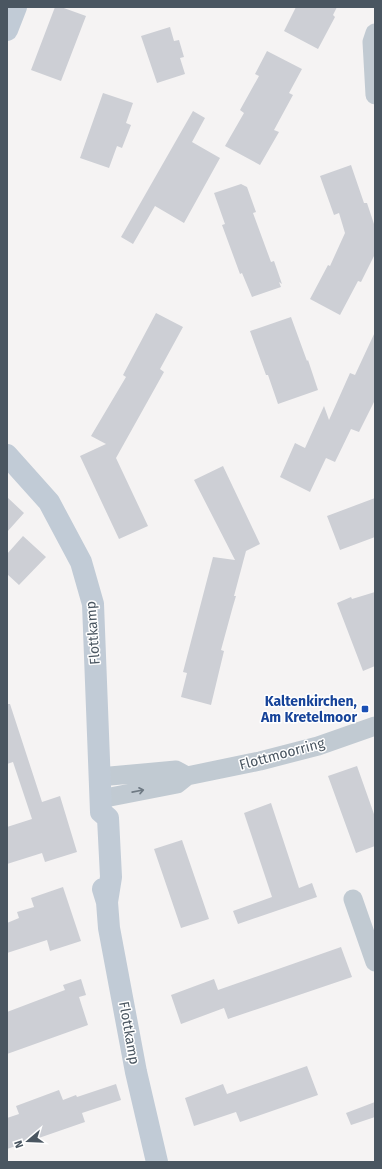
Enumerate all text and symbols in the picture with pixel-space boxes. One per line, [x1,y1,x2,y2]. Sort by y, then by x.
street label: Flottkamp [82,601,104,665]
place label: Kaltenkirchen, Am Kretelmoor [260,693,357,726]
marker: Kaltenkirchen, Am Kretelmoor [360,704,370,714]
street label: Flottmoorring [237,734,327,774]
one-way arrow [132,786,145,794]
street label: Flottkamp [115,1000,143,1066]
north arrow [8,1121,48,1161]
text: N [12,1139,26,1150]

